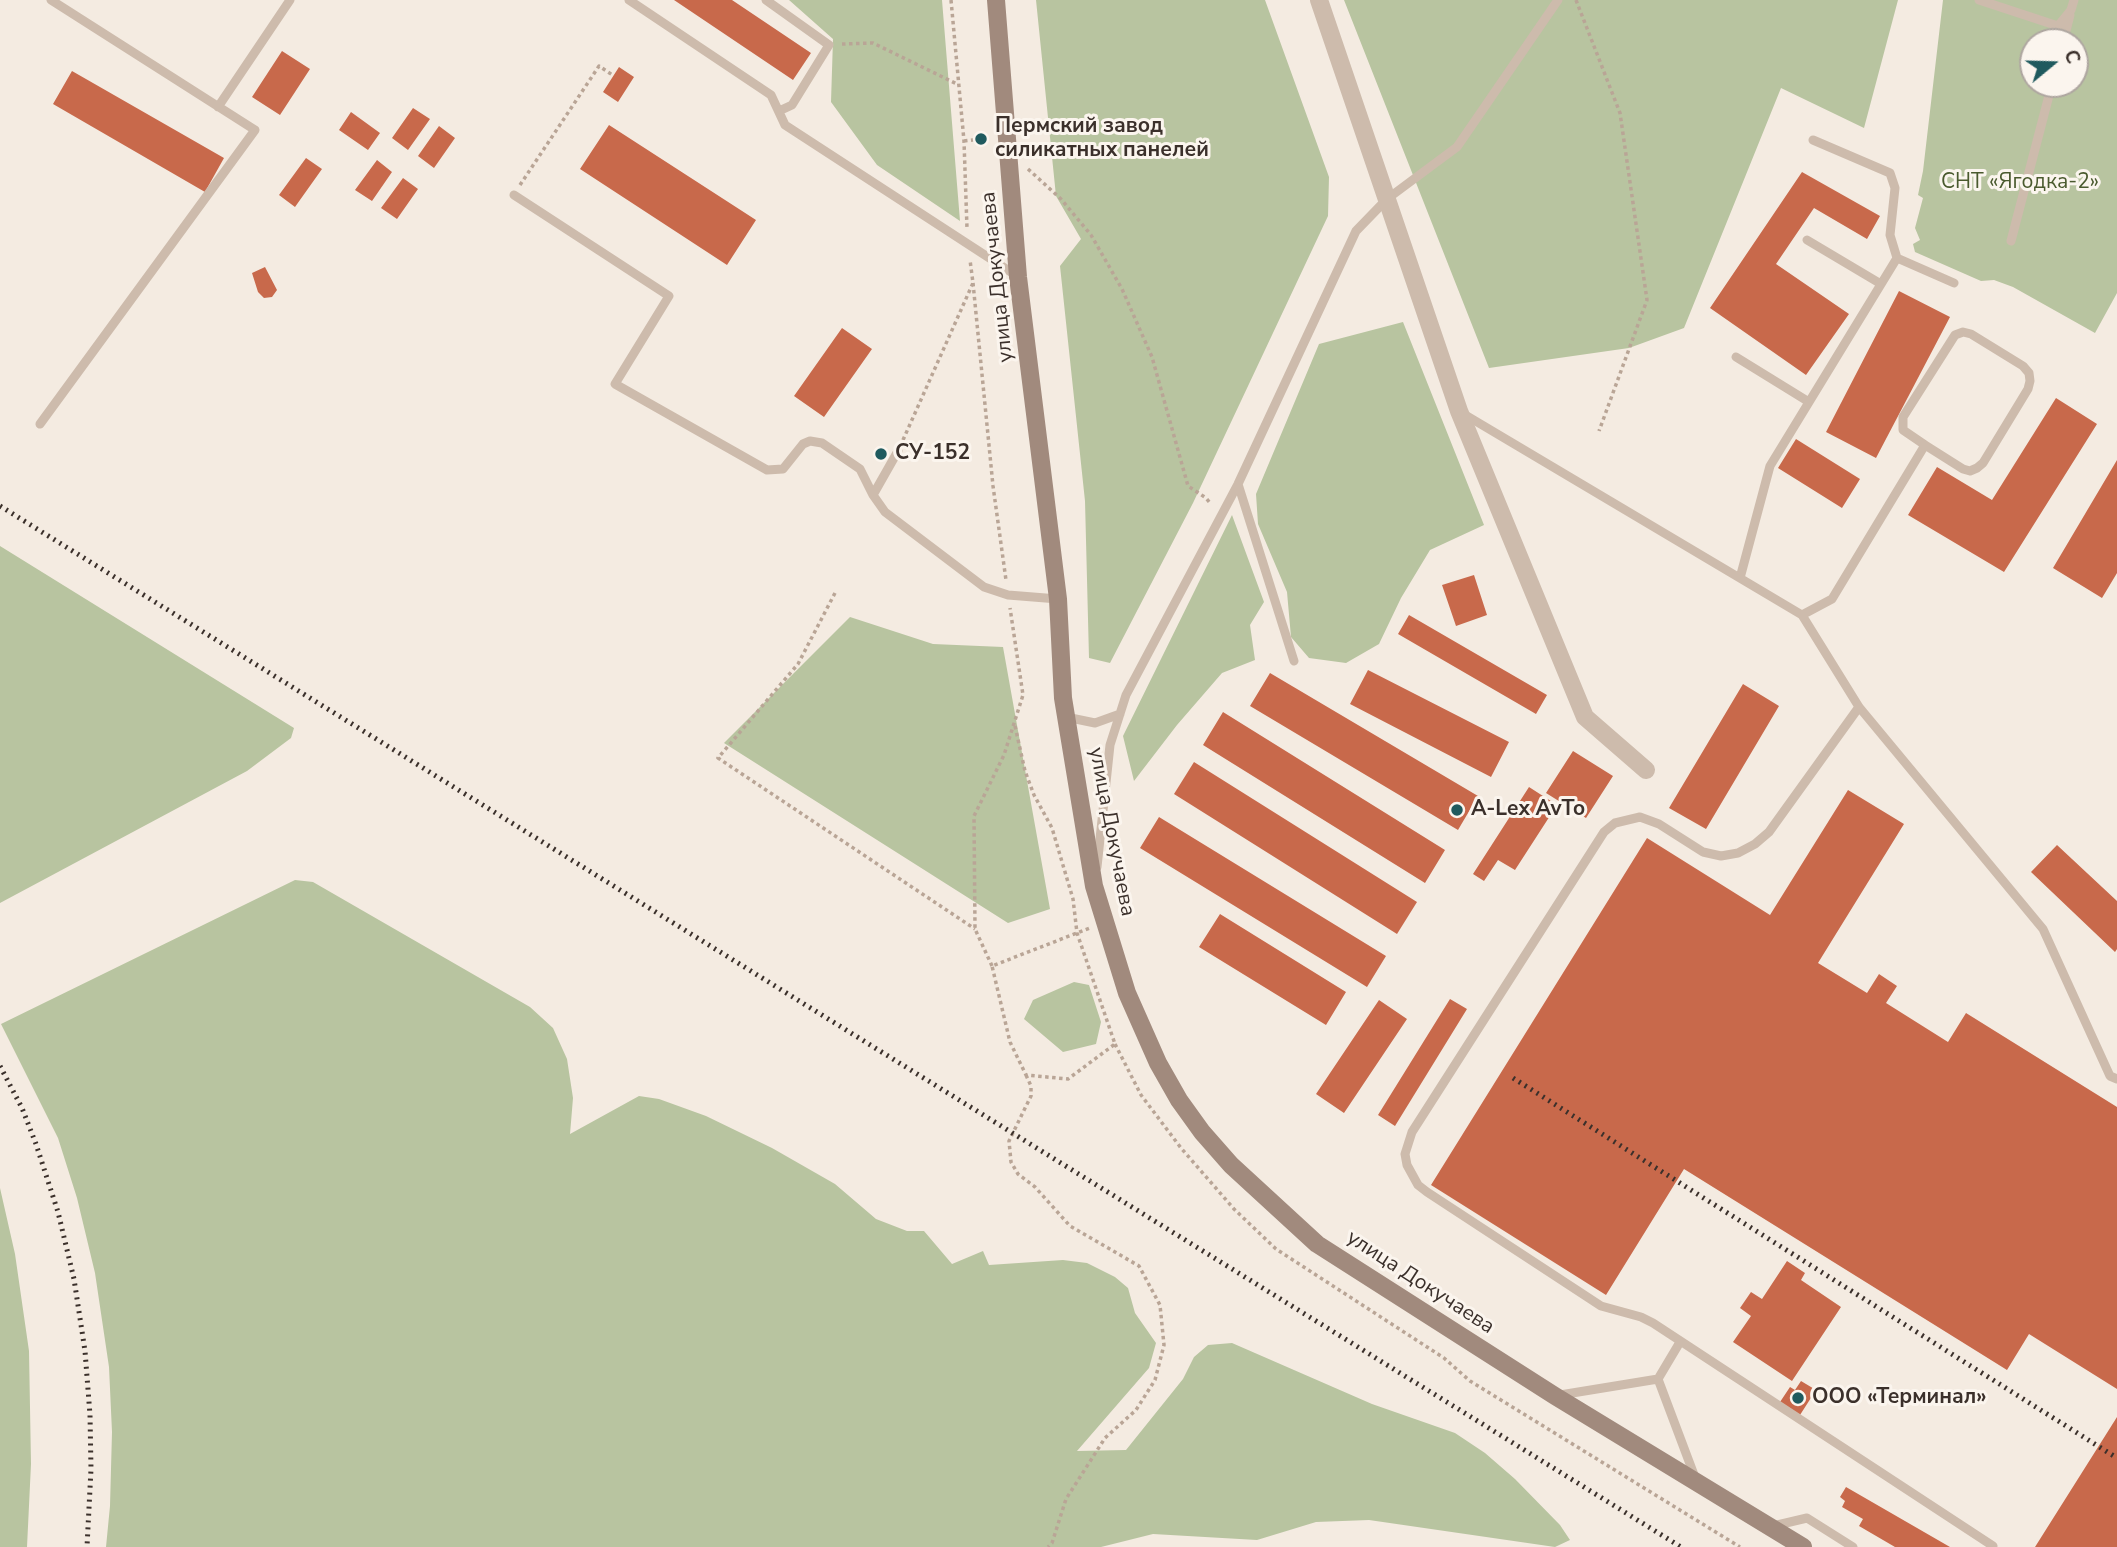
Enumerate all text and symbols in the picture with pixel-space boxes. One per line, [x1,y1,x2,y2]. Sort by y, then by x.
north arrow [2019,28,2089,98]
text: С [2058,46,2086,67]
place label: Пермский завод силикатных панелей [995,114,1209,164]
marker: Пермский завод силикатных панелей [973,131,989,147]
park label: СНТ «Ягодка-2» [1941,170,2099,196]
street label: улица Докучаева [977,190,1019,364]
place label: СУ-152 [895,441,970,467]
marker: СУ-152 [873,446,889,462]
street label: улица Докучаева [1082,746,1140,918]
place label: A-Lex AvTo [1471,797,1585,823]
marker: A-Lex AvTo [1449,802,1465,818]
street label: улица Докучаева [1341,1226,1499,1340]
place label: ООО «Терминал» [1812,1385,1987,1411]
marker: ООО «Терминал» [1790,1390,1806,1406]

